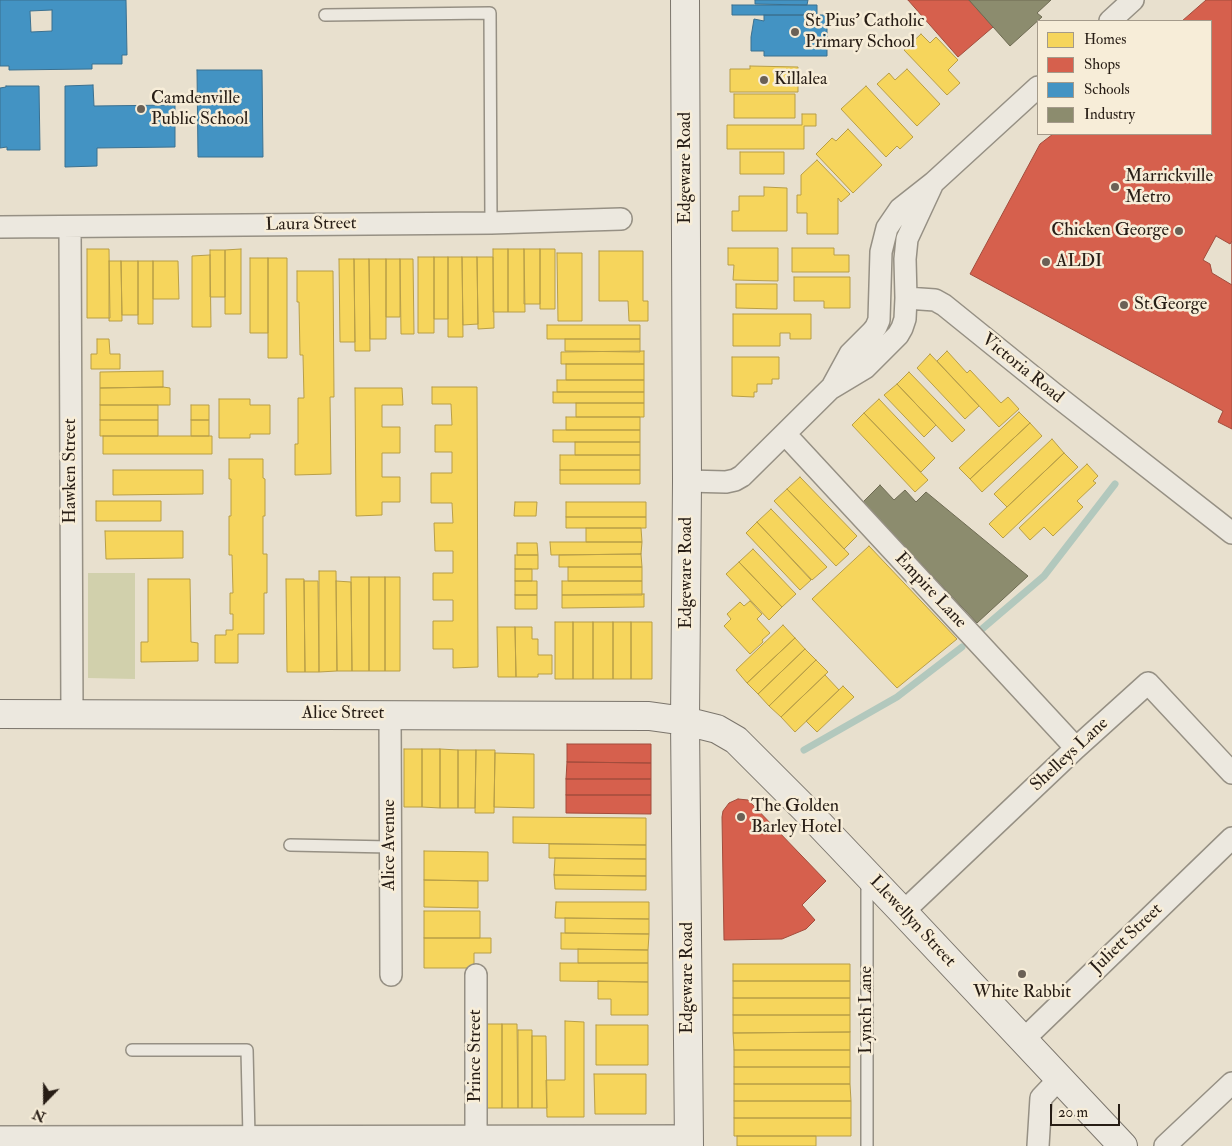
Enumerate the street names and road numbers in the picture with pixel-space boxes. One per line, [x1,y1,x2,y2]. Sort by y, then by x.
street label: Edgeware Road [675,112,697,224]
street label: Laura Street [265,213,357,237]
street label: Victoria Road [977,329,1067,409]
street label: Hawken Street [60,418,82,524]
street label: Edgeware Road [676,517,698,629]
street label: Empire Lane [889,549,971,633]
street label: Alice Street [302,703,384,725]
street label: Shelleys Lane [1027,713,1113,797]
street label: Alice Avenue [379,799,401,891]
street label: Llewellyn Street [864,872,960,972]
street label: Juliett Street [1086,899,1168,979]
street label: Edgeware Road [677,922,699,1034]
street label: Lynch Lane [856,966,878,1054]
street label: Prince Street [465,1009,487,1103]

